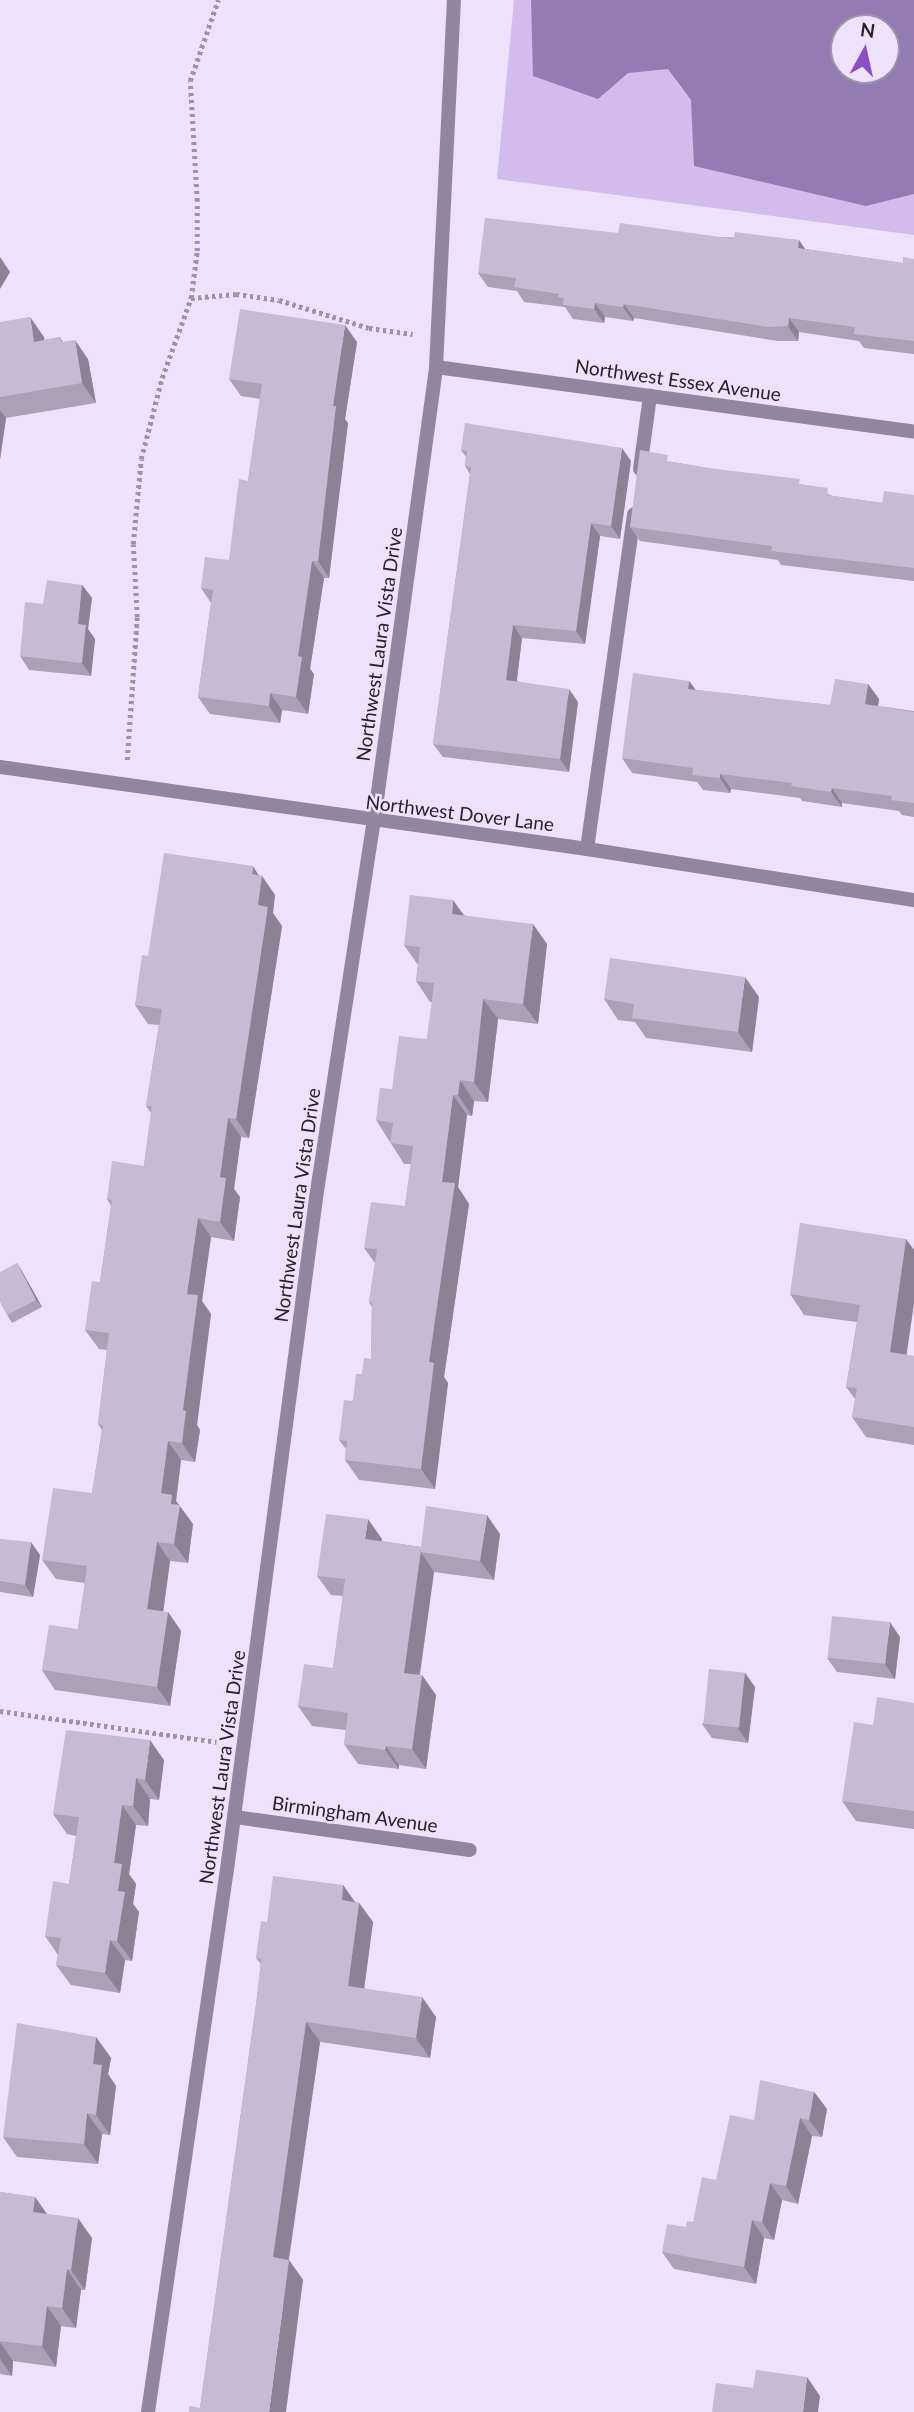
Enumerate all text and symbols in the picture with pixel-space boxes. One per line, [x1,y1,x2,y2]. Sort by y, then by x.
north arrow [830,14,900,84]
text: N [859,17,877,42]
street label: Northwest Essex Avenue [573,354,783,406]
street label: Northwest Laura Vista Drive [351,525,407,763]
street label: Northwest Dover Lane [364,790,556,836]
street label: Northwest Laura Vista Drive [269,1086,325,1324]
street label: Northwest Laura Vista Drive [194,1648,250,1886]
street label: Birmingham Avenue [270,1791,440,1837]

